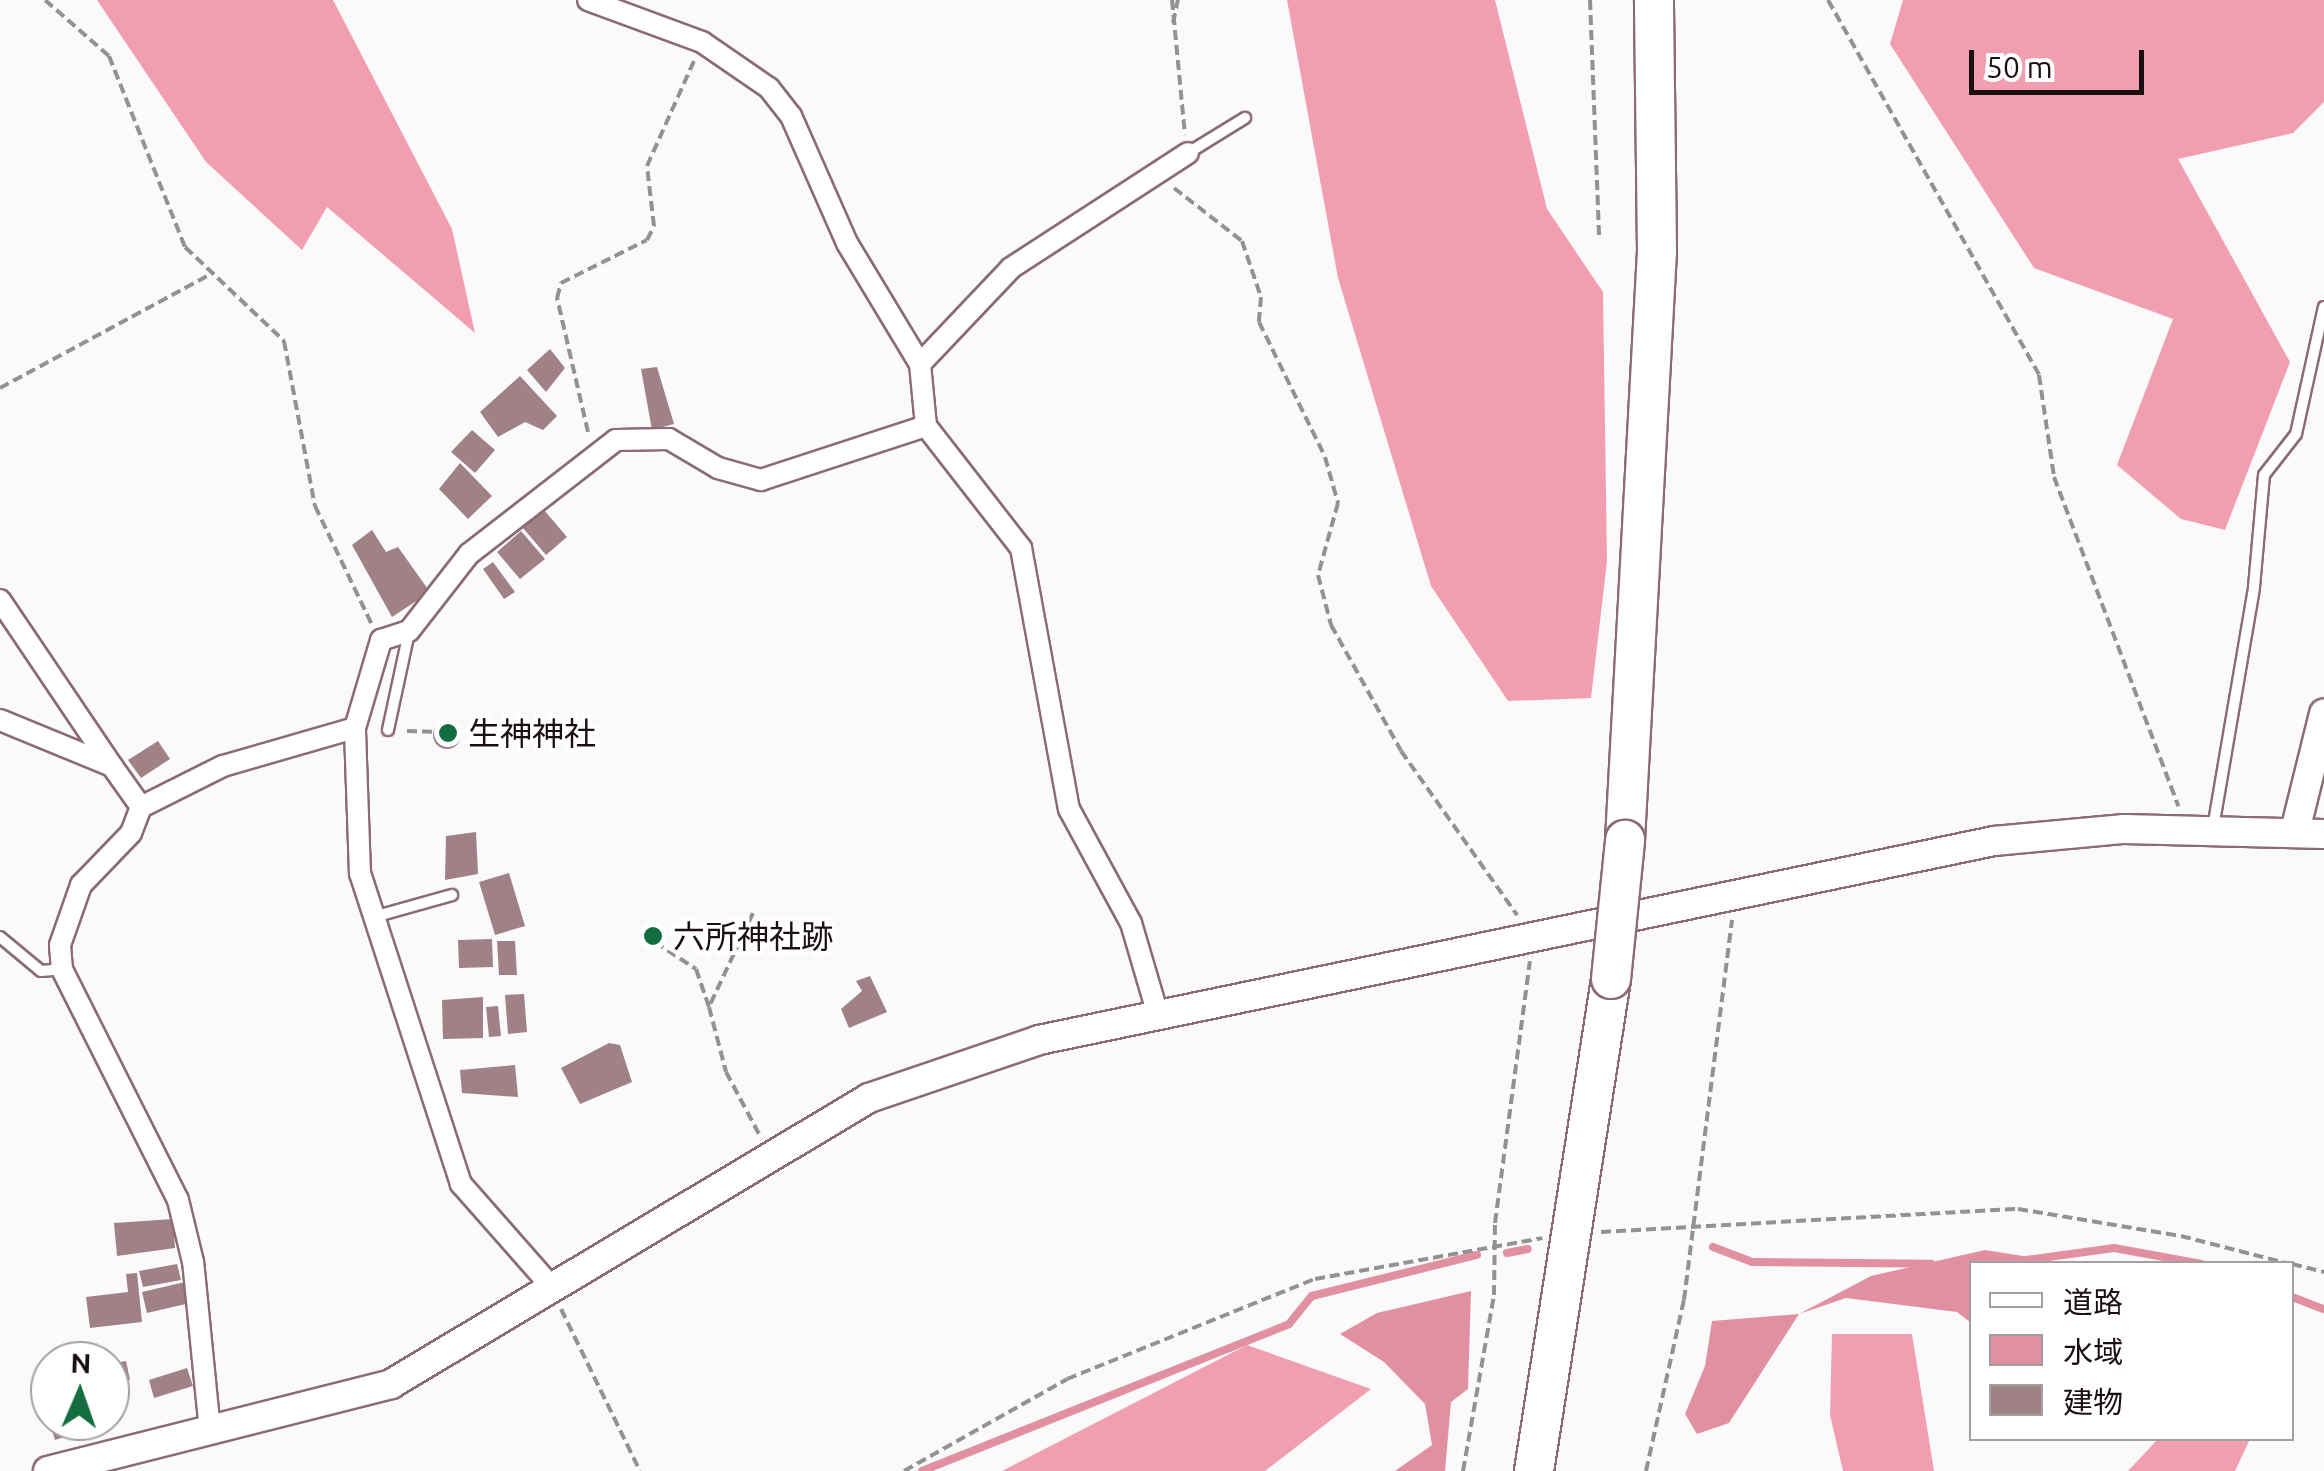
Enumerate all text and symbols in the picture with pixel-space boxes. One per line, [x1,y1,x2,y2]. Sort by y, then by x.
scale bar [1974,30,2149,92]
text: 50 m [1986,50,2053,84]
place label: 生神神社 [468,714,596,752]
marker: 生神神社 [437,722,459,744]
place label: 六所神社跡 [673,917,833,955]
marker: 六所神社跡 [642,925,664,947]
legend [1969,1261,2294,1441]
text: 道路 [2063,1285,2123,1319]
text: 水域 [2063,1335,2123,1369]
north arrow [30,1341,130,1441]
text: N [70,1347,92,1378]
text: 建物 [2063,1385,2123,1419]

